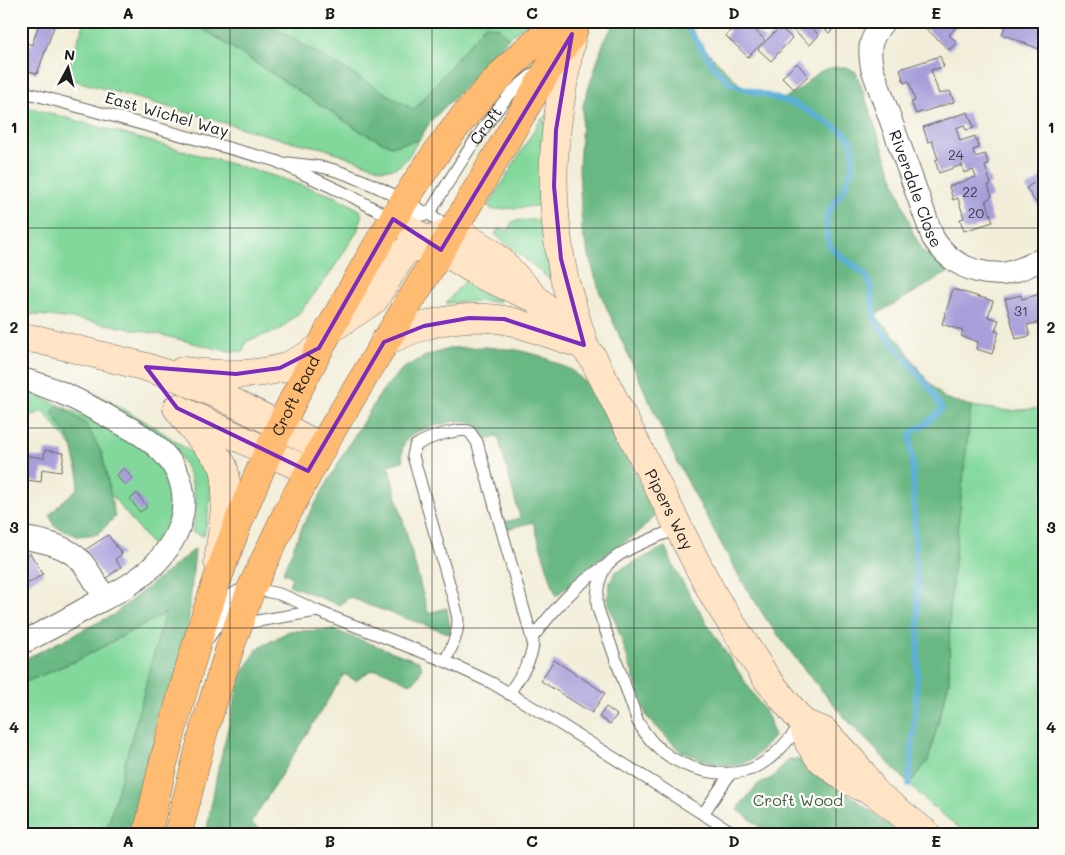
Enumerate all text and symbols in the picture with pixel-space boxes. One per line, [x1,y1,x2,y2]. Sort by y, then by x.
text: A [122,2,134,23]
text: B [325,2,335,23]
text: C [526,2,538,23]
text: D [728,2,740,23]
text: E [931,2,941,23]
north arrow [42,42,92,92]
text: N [63,45,76,65]
street label: East Wichel Way [103,86,231,141]
street label: Croft [464,102,506,148]
text: 1 [10,116,18,137]
text: 1 [1047,116,1055,137]
street label: Riverdale Close [885,127,947,251]
house number: 24 [948,145,965,164]
house number: 22 [962,182,978,201]
house number: 20 [968,203,985,222]
house number: 31 [1014,301,1028,320]
text: 2 [10,316,19,337]
text: 2 [1047,316,1056,337]
street label: Croft Road [266,352,324,439]
street label: Pipers Way [641,465,699,553]
text: 3 [9,516,19,537]
text: 3 [1046,516,1056,537]
text: 4 [9,716,19,737]
text: 4 [1046,716,1056,737]
park label: Croft Wood [753,789,843,810]
text: A [122,830,134,851]
text: B [325,830,335,851]
text: C [526,830,538,851]
text: D [728,830,740,851]
text: E [931,830,941,851]

